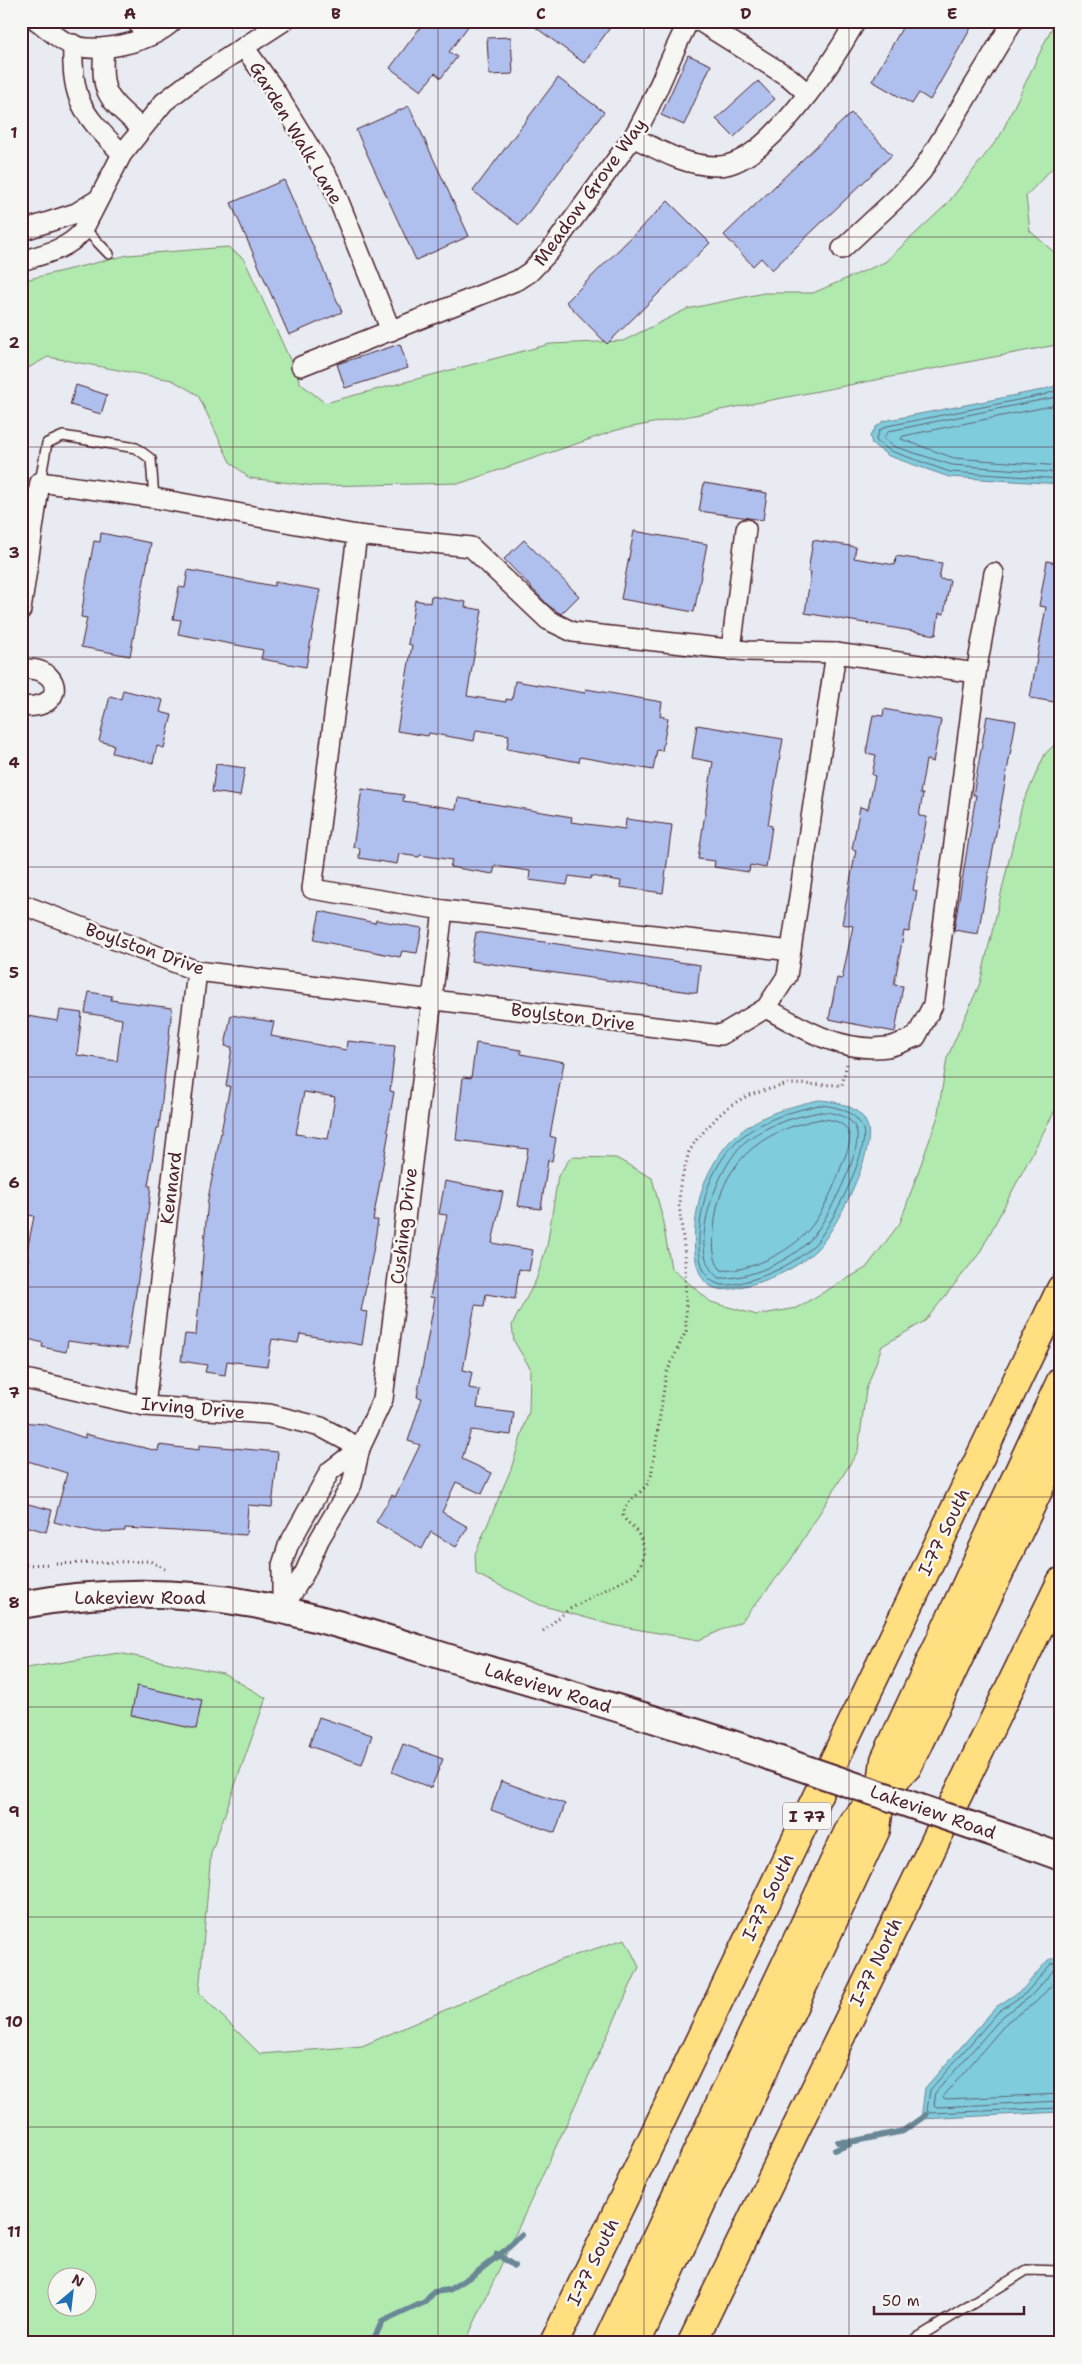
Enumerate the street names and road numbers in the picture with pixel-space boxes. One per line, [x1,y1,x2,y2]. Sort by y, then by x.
street label: Garden Walk Lane [244,57,348,209]
street label: Meadow Grove Way [528,113,652,271]
street label: Boylston Drive [82,917,208,981]
street label: Boylston Drive [509,997,637,1037]
street label: Kennard [155,1150,187,1226]
street label: Cushing Drive [385,1166,423,1286]
street label: Irving Drive [140,1391,246,1425]
street label: I-77 South [913,1484,975,1580]
street label: Lakeview Road [74,1586,206,1610]
street label: Lakeview Road [482,1657,614,1719]
street label: Lakeview Road [867,1779,999,1845]
road number: I 77 [783,1802,831,1830]
street label: I-77 South [737,1849,799,1945]
street label: I-77 North [844,1914,908,2010]
street label: I-77 South [562,2214,624,2310]

